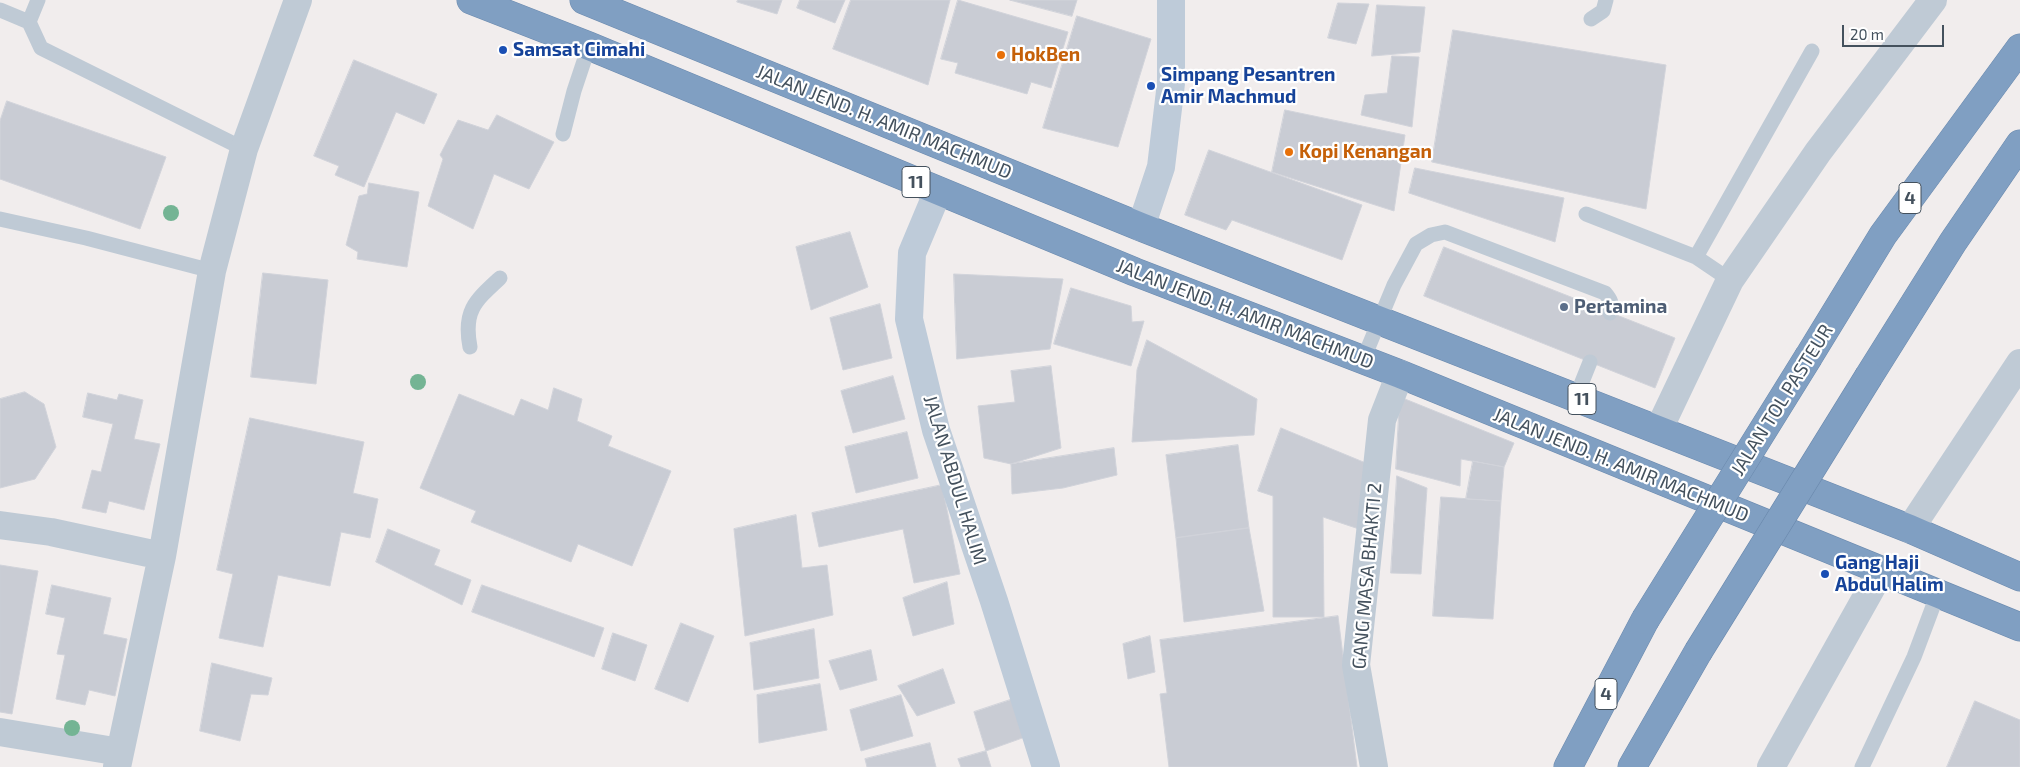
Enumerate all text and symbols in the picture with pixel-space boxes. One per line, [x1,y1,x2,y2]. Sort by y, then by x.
scale bar [1845,15,1948,47]
text: 20 m [1850,25,1884,43]
place label: Samsat Cimahi [513,39,645,61]
marker: Samsat Cimahi [497,44,509,56]
place label: HokBen [1011,44,1080,66]
marker: HokBen [995,49,1007,61]
street label: JALAN JEND. H. AMIR MACHMUD [753,60,1015,184]
place label: Simpang Pesantren Amir Machmud [1161,64,1336,108]
marker: Simpang Pesantren Amir Machmud [1145,80,1157,92]
place label: Kopi Kenangan [1299,141,1432,163]
marker: Kopi Kenangan [1283,146,1295,158]
road number: 11 [902,166,930,198]
road number: 4 [1899,182,1921,214]
street label: JALAN JEND. H. AMIR MACHMUD [1113,254,1377,374]
place label: Pertamina [1574,296,1667,318]
marker: Pertamina [1558,301,1570,313]
street label: JALAN TOL PASTEUR [1726,320,1838,480]
road number: 11 [1568,384,1596,414]
street label: JALAN ABDUL HALIM [918,392,992,568]
street label: JALAN JEND. H. AMIR MACHMUD [1490,403,1752,527]
street label: GANG MASA BHAKTI 2 [1347,482,1387,670]
place label: Gang Haji Abdul Halim [1835,552,1944,596]
marker: Gang Haji Abdul Halim [1819,568,1831,580]
road number: 4 [1595,679,1617,710]

